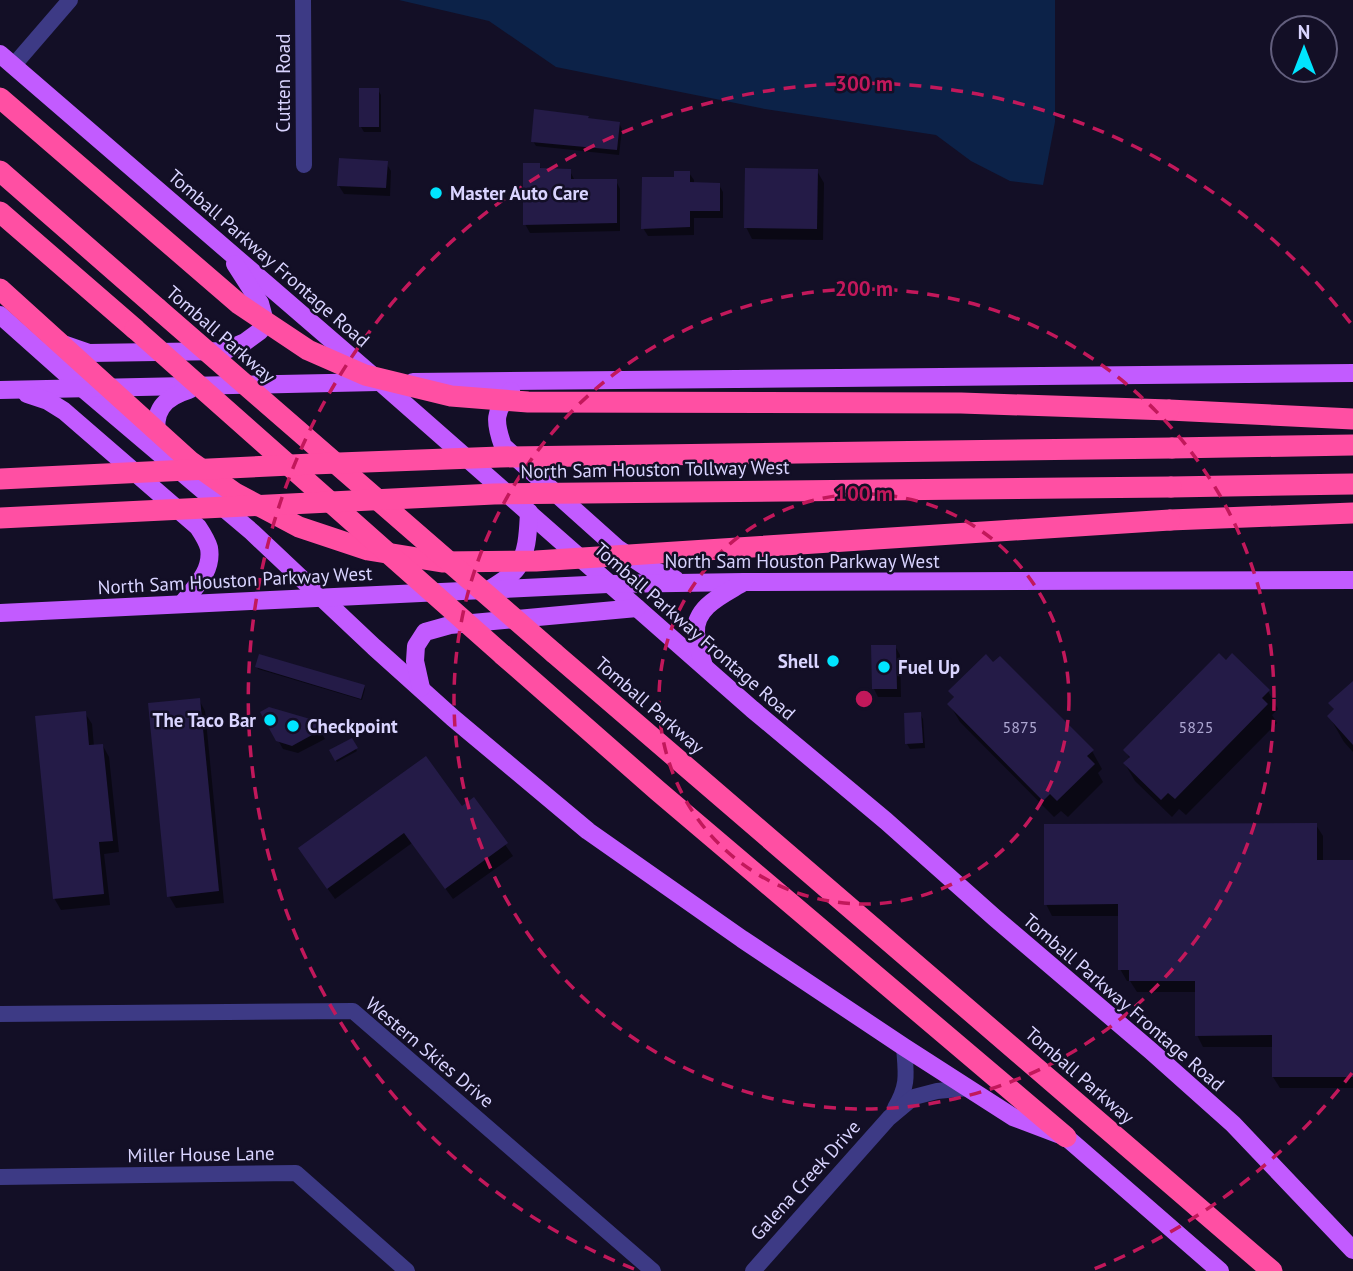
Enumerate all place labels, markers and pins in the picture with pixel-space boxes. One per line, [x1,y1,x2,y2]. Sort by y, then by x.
place label: Master Auto Care [450,181,589,205]
marker: Master Auto Care [428,185,444,201]
place label: Shell [778,649,819,673]
marker: Shell [825,653,841,669]
place label: Fuel Up [898,655,960,679]
marker: Fuel Up [876,659,892,675]
centre of rings [852,687,876,711]
place label: The Taco Bar [153,708,256,732]
marker: The Taco Bar [262,712,278,728]
place label: Checkpoint [307,714,398,738]
marker: Checkpoint [285,718,301,734]

